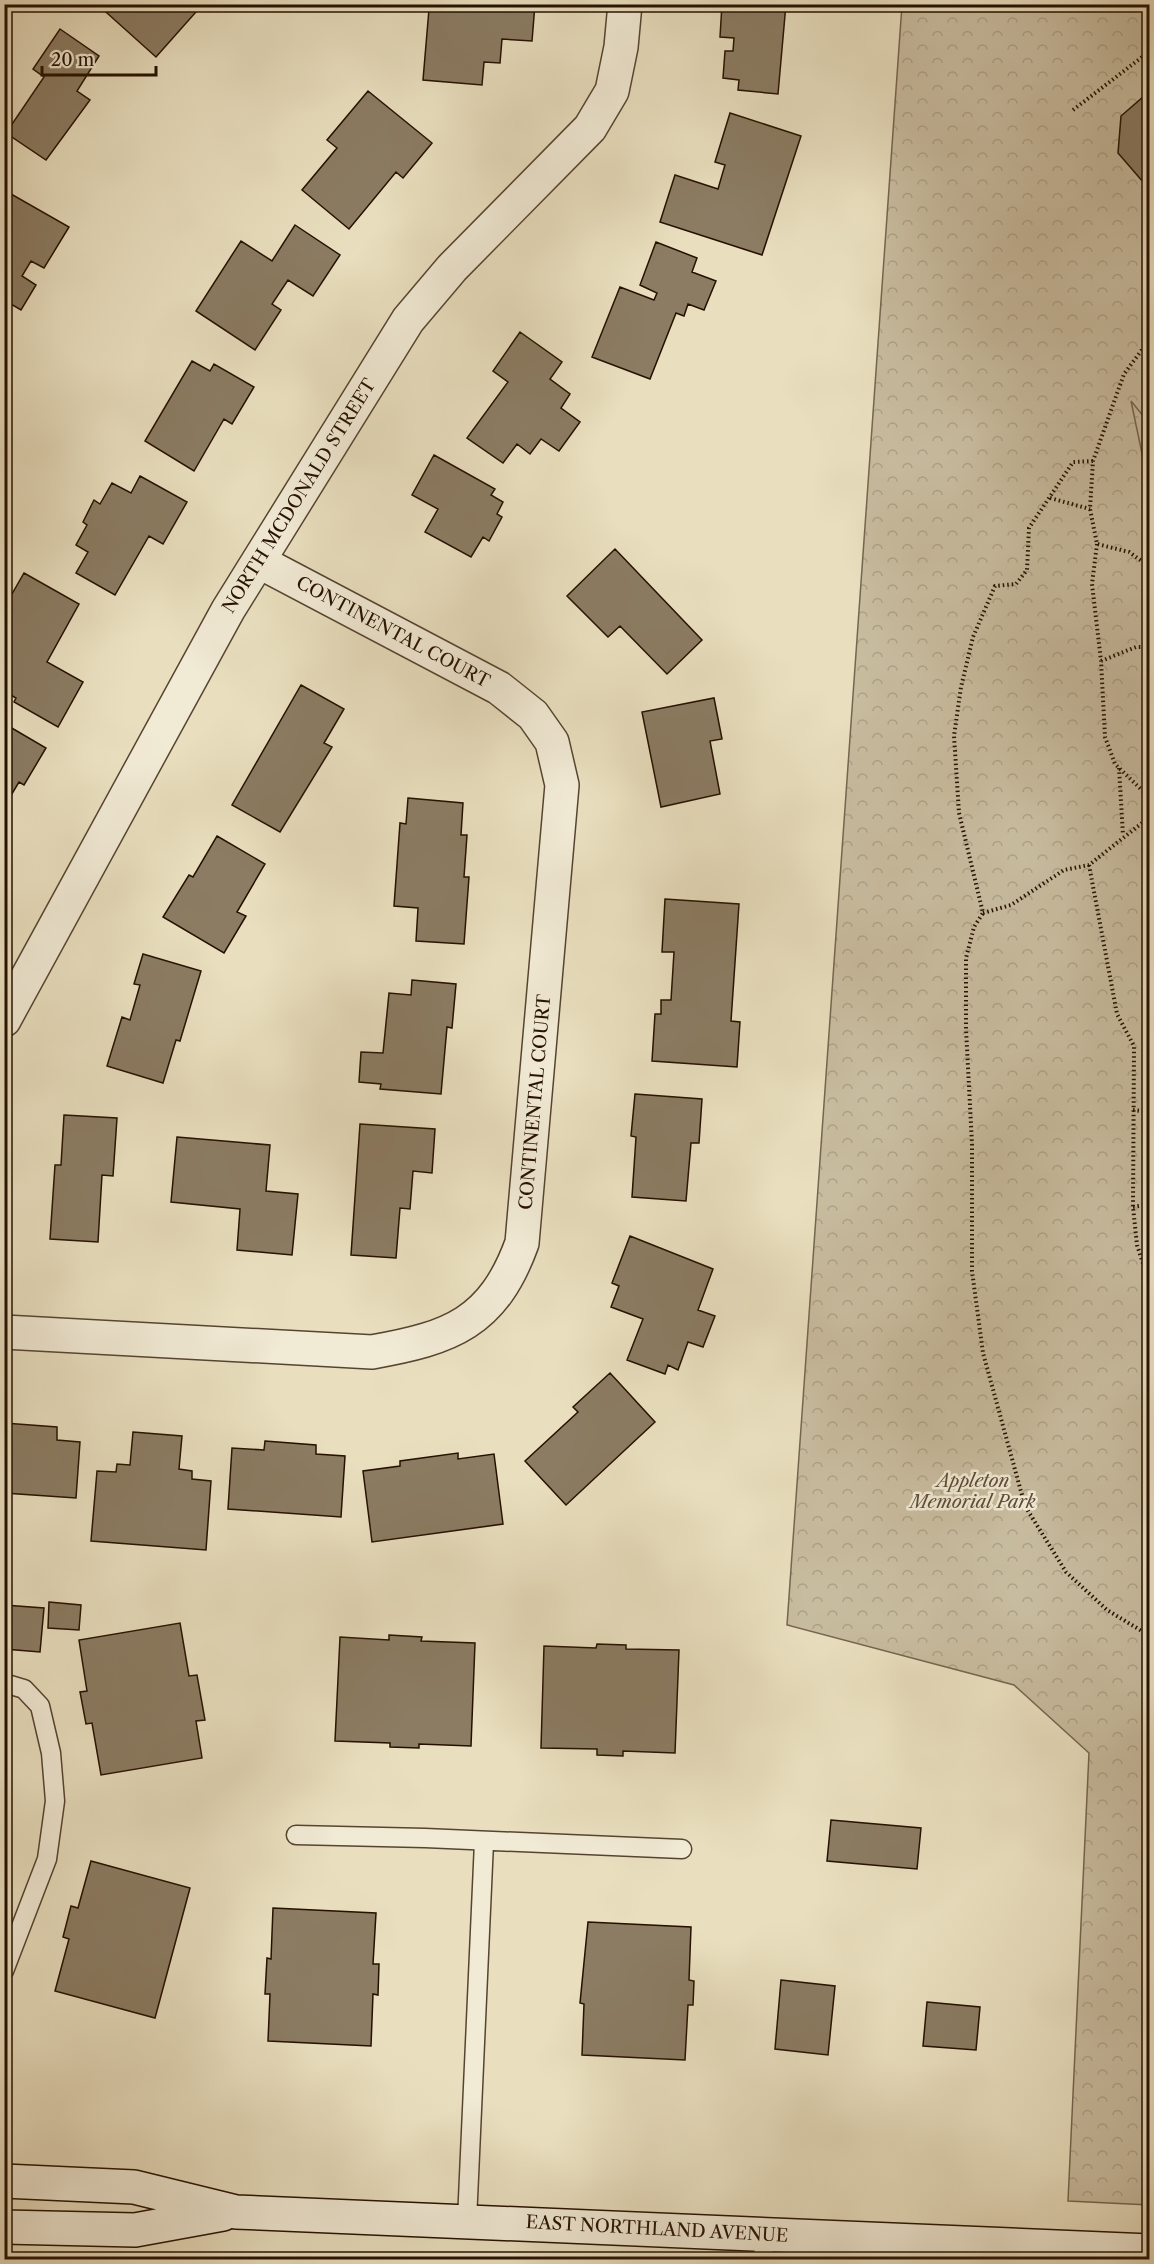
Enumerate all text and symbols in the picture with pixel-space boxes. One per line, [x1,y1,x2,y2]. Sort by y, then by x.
scale bar [42,39,156,77]
text: 20 m [51,49,95,71]
street label: NORTH MCDONALD STREET [218,374,381,617]
street label: CONTINENTAL COURT [292,571,494,693]
street label: CONTINENTAL COURT [515,993,555,1211]
park label: Appleton Memorial Park [908,1470,1036,1513]
street label: EAST NORTHLAND AVENUE [525,2211,789,2247]

